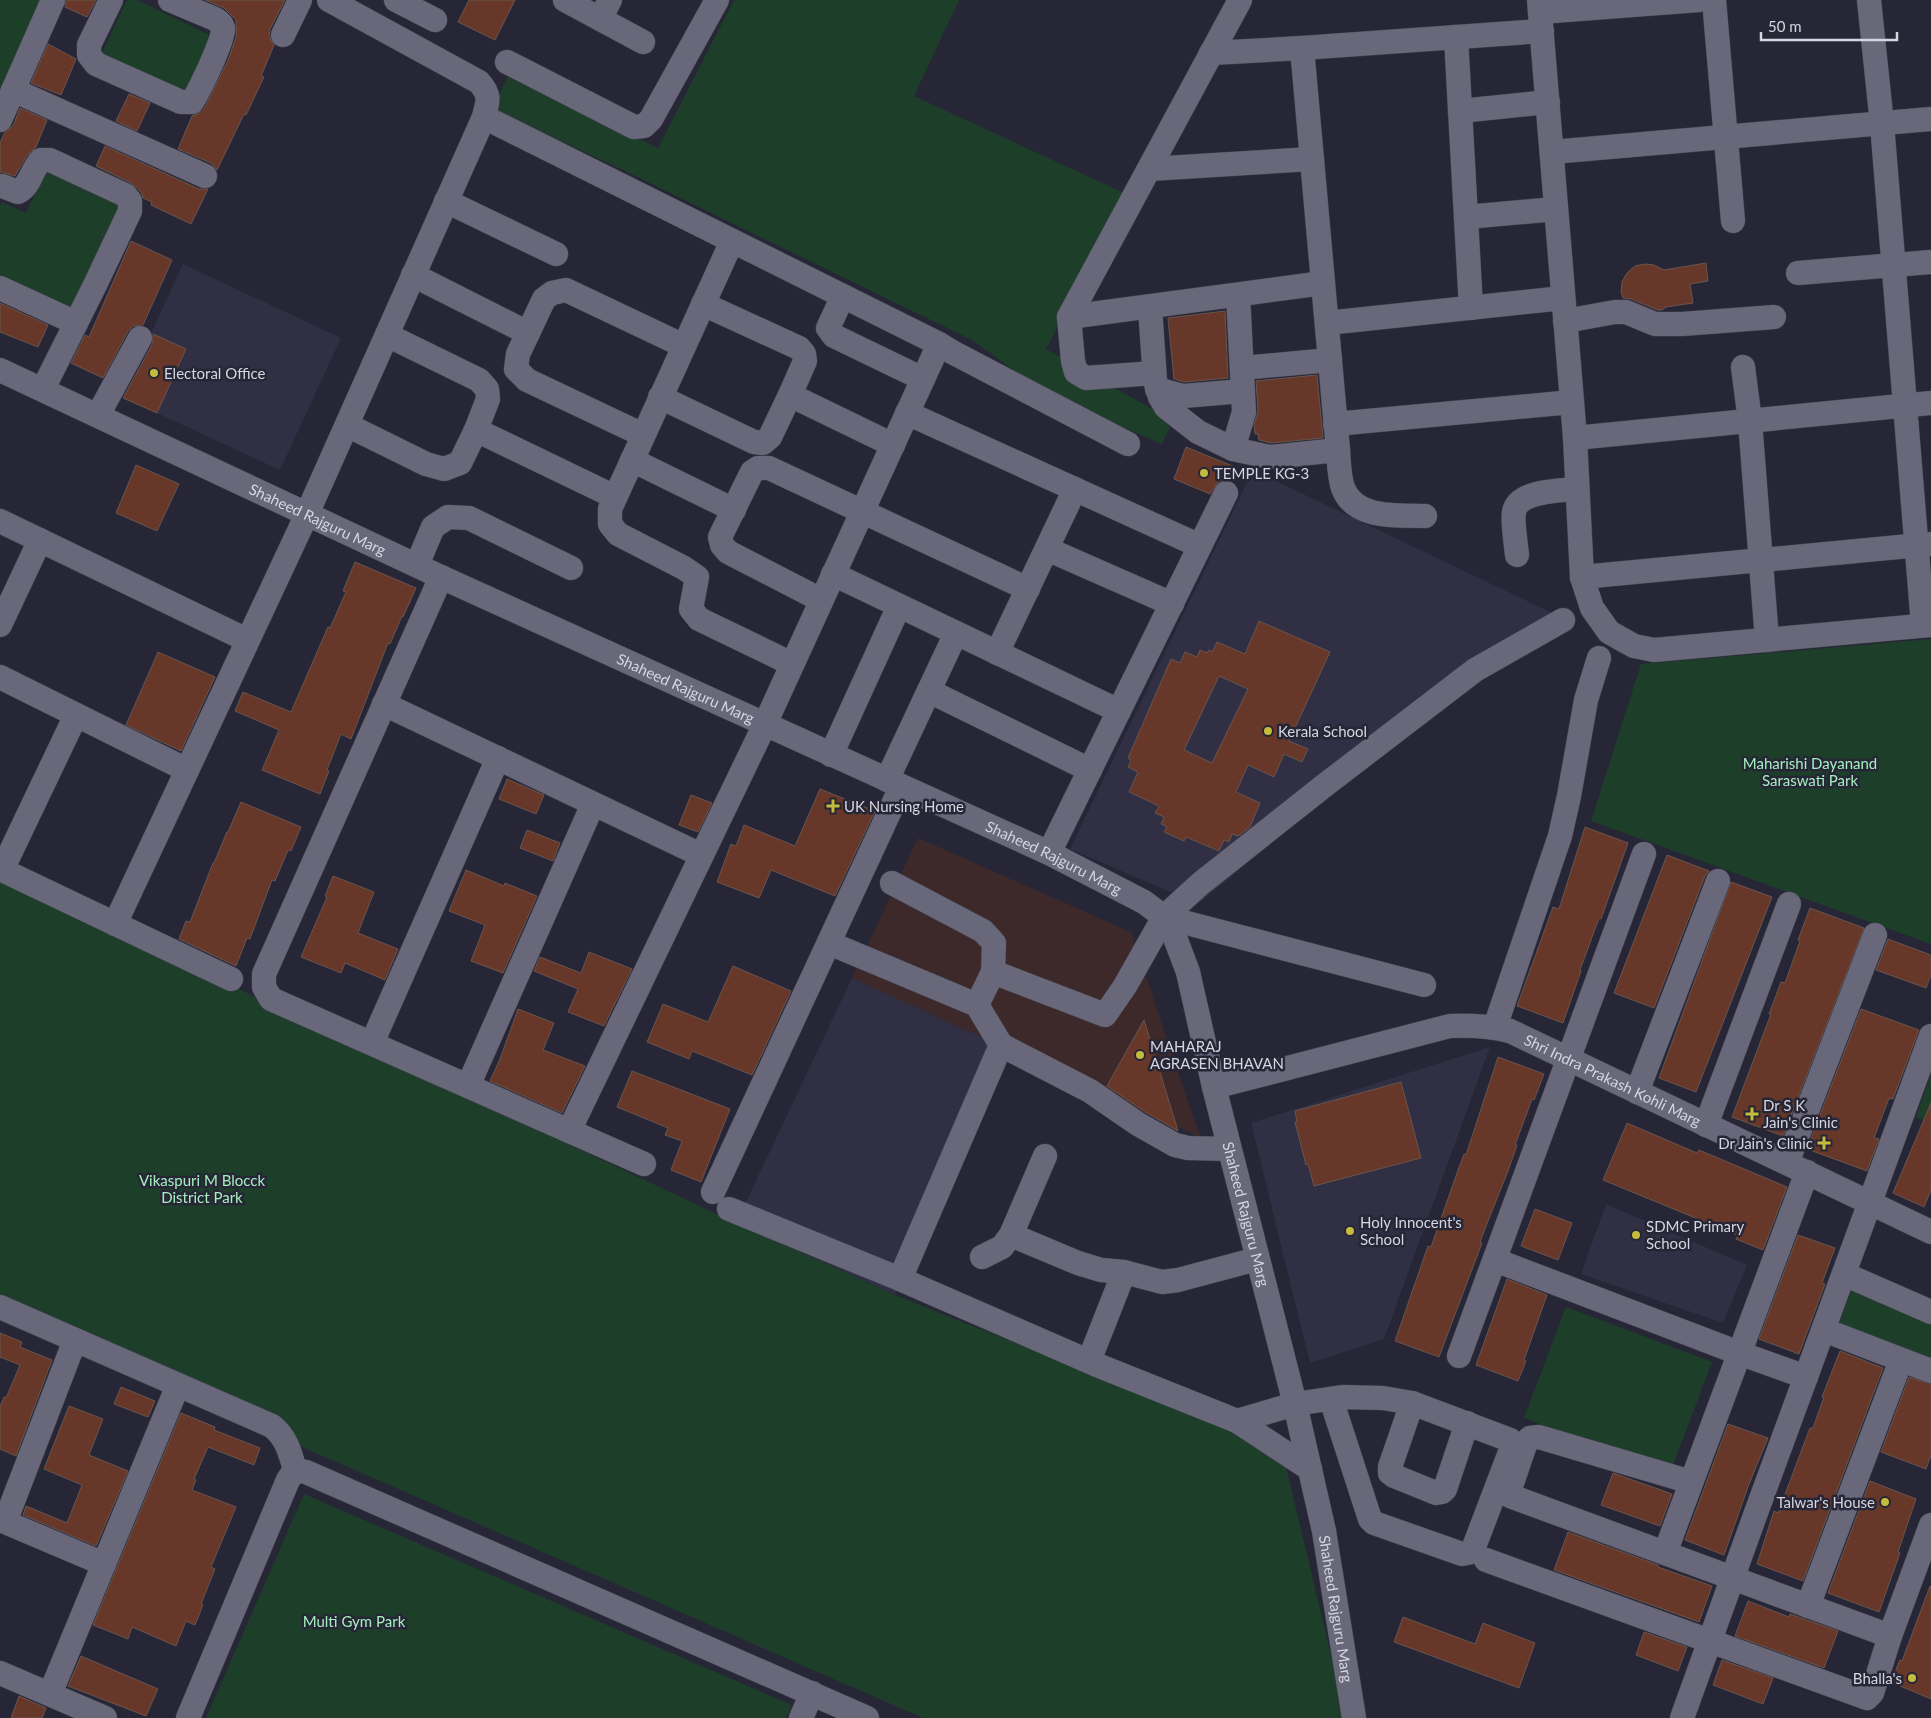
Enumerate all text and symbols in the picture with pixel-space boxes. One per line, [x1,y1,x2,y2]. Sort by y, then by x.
scale bar [1761,10,1897,42]
text: 50 m [1768,17,1802,35]
place label: Electoral Office [164,364,266,382]
marker: Electoral Office [148,367,160,379]
place label: TEMPLE KG-3 [1214,464,1309,482]
marker: TEMPLE KG-3 [1198,467,1210,479]
street label: Shaheed Rajguru Marg [247,479,389,559]
street label: Shaheed Rajguru Marg [614,649,757,727]
place label: Kerala School [1278,722,1367,740]
marker: Kerala School [1262,725,1274,737]
park label: Maharishi Dayanand Saraswati Park [1743,754,1877,789]
place label: UK Nursing Home [844,797,964,815]
marker: UK Nursing Home [826,799,840,813]
street label: Shaheed Rajguru Marg [983,817,1125,898]
street label: Shri Indra Prakash Kohli Marg [1521,1030,1704,1130]
place label: MAHARAJ AGRASEN BHAVAN [1150,1037,1284,1072]
marker: MAHARAJ AGRASEN BHAVAN [1134,1049,1146,1061]
place label: Dr S K Jain's Clinic [1763,1096,1838,1131]
marker: Dr S K Jain's Clinic [1745,1107,1759,1121]
place label: Dr Jain's Clinic [1718,1134,1813,1152]
marker: Dr Jain's Clinic [1817,1136,1831,1150]
street label: Shaheed Rajguru Marg [1219,1140,1274,1289]
park label: Vikaspuri M Blocck District Park [139,1171,265,1206]
place label: Holy Innocent's School [1360,1213,1462,1248]
place label: SDMC Primary School [1646,1217,1745,1252]
marker: Holy Innocent's School [1344,1225,1356,1237]
marker: SDMC Primary School [1630,1229,1642,1241]
place label: Talwar's House [1776,1493,1875,1511]
marker: Talwar's House [1879,1496,1891,1508]
street label: Shaheed Rajguru Marg [1316,1534,1357,1684]
park label: Multi Gym Park [303,1612,406,1630]
place label: Bhalla's [1853,1669,1902,1687]
marker: Bhalla's [1906,1672,1918,1684]

